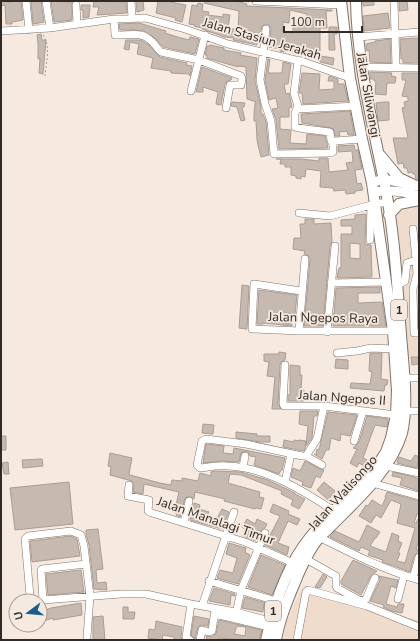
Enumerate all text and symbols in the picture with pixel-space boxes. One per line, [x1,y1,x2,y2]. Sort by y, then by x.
scale bar [284,8,362,34]
street label: Jalan Stasiun Jerakah [200,13,323,65]
text: 100 m [290,14,325,30]
street label: Jalan Siliwangi [351,50,384,139]
road number: 1 [391,300,407,320]
street label: Jalan Ngepos Raya [267,308,378,328]
street label: Jalan Ngepos II [297,386,386,410]
street label: Jalan Walisongo [304,451,382,535]
street label: Jalan Manalagi Timur [154,492,278,550]
north arrow [8,593,48,633]
road number: 1 [265,601,281,621]
text: U [11,610,27,622]

